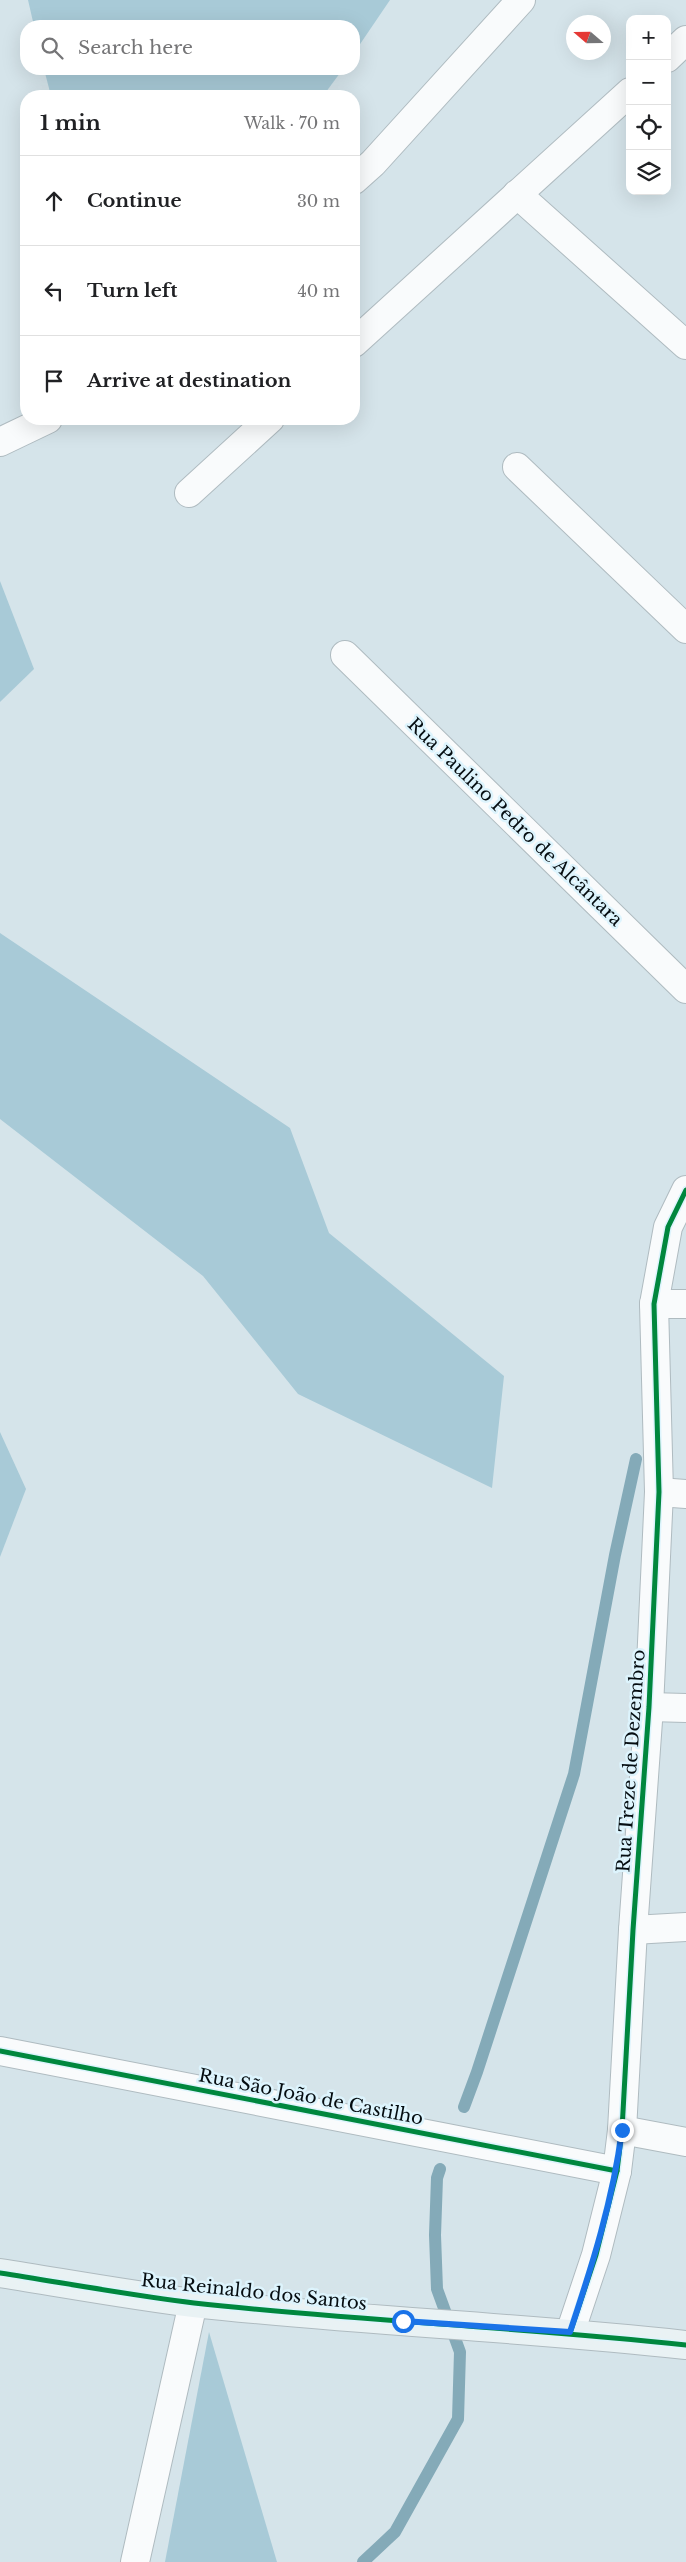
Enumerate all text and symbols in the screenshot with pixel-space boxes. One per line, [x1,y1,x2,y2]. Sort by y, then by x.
north arrow [566,15,611,60]
map controls [626,15,671,195]
button: + [626,15,671,60]
search box [20,20,360,75]
icon: search [38,34,66,62]
text: Search here [78,36,193,59]
button: − [626,60,671,105]
button: locate [626,105,671,150]
text: 1 min [40,110,101,136]
text: Walk · 70 m [244,113,340,133]
button: layers [626,150,671,195]
icon: ahead [40,187,68,215]
text: Continue [87,189,182,212]
text: 30 m [297,191,340,211]
icon: left [40,277,68,305]
text: Turn left [87,279,178,302]
text: 40 m [297,281,340,301]
icon: arrive [40,367,68,395]
text: Arrive at destination [87,369,291,392]
street label: Rua Paulino Pedro de Alcântara [403,713,627,931]
street label: Rua Treze de Dezembro [612,1649,650,1873]
street label: Rua São João de Castilho [197,2064,425,2130]
route end [611,2119,634,2142]
street label: Rua Reinaldo dos Santos [140,2269,368,2315]
route start [392,2310,415,2333]

